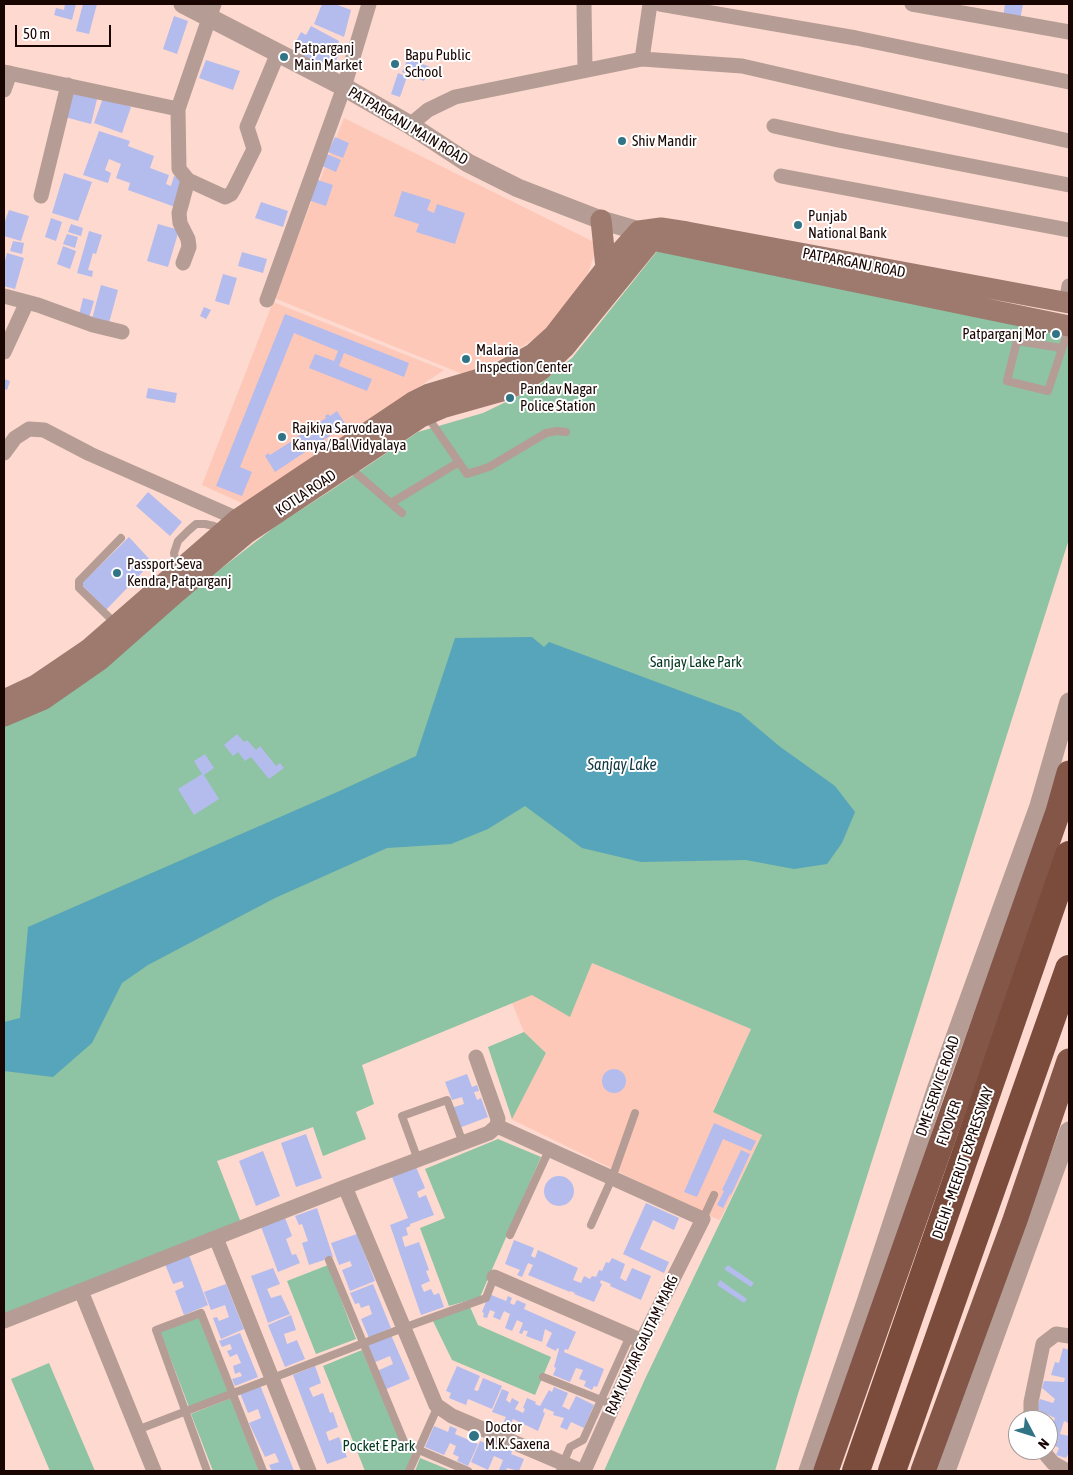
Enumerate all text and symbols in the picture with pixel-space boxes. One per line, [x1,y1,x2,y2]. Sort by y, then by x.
scale bar [18,15,114,47]
text: 50 m [23,25,50,42]
place label: Patparganj Main Market [294,39,363,74]
place label: Bapu Public School [405,46,470,81]
marker: Patparganj Main Market [278,51,290,63]
marker: Bapu Public School [389,58,401,70]
street label: PATPARGANJ MAIN ROAD [345,83,471,169]
place label: Shiv Mandir [632,132,697,150]
marker: Shiv Mandir [616,135,628,147]
place label: Punjab National Bank [808,207,887,242]
marker: Punjab National Bank [792,219,804,231]
street label: PATPARGANJ ROAD [801,244,907,282]
place label: Patparganj Mor [962,325,1046,343]
marker: Patparganj Mor [1050,328,1062,340]
place label: Malaria Inspection Center [476,341,572,376]
marker: Malaria Inspection Center [460,353,472,365]
place label: Pandav Nagar Police Station [520,380,597,415]
marker: Pandav Nagar Police Station [504,392,516,404]
place label: Rajkiya Sarvodaya Kanya/Bal Vidyalaya [292,419,406,454]
marker: Rajkiya Sarvodaya Kanya/Bal Vidyalaya [276,431,288,443]
street label: KOTLA ROAD [272,466,340,520]
place label: Passport Seva Kendra, Patparganj [127,555,231,590]
marker: Passport Seva Kendra, Patparganj [111,567,123,579]
park label: Sanjay Lake Park [650,653,742,671]
water label: Sanjay Lake [587,755,657,775]
street label: DME SERVICE ROAD [912,1033,964,1139]
street label: DELHI - MEERUT EXPRESSWAY [929,1085,997,1241]
street label: FLYOVER [933,1098,965,1148]
street label: RAM KUMAR GAUTAM MARG [602,1272,682,1418]
north arrow [1008,1410,1058,1460]
place label: Doctor M.K. Saxena [485,1418,550,1453]
marker: Doctor M.K. Saxena [467,1429,481,1443]
text: N [1035,1436,1053,1452]
park label: Pocket E Park [343,1437,415,1455]

